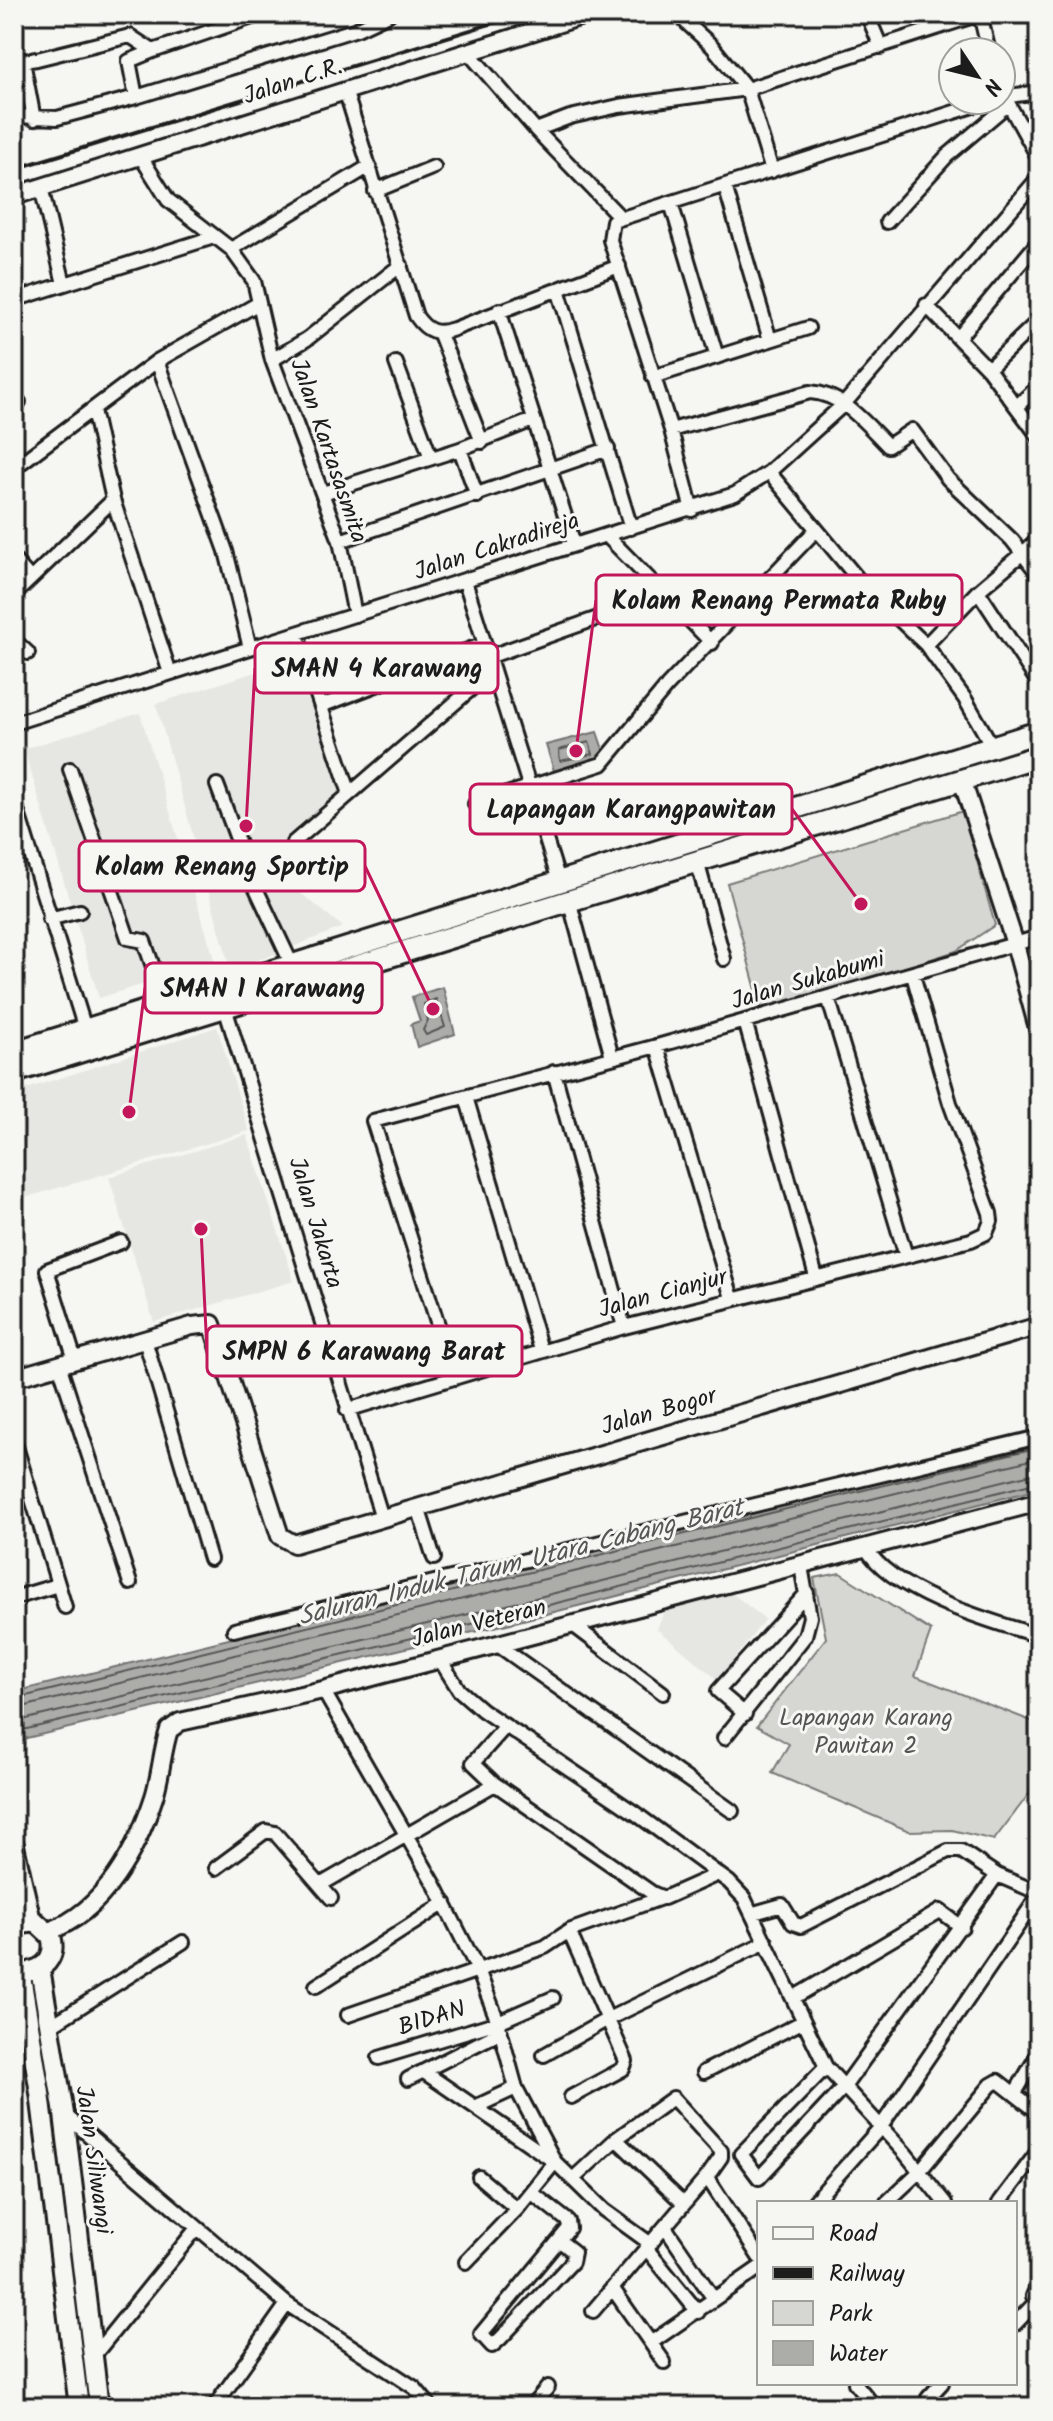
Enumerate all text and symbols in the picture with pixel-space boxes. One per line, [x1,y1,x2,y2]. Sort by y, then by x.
north arrow [937,36,1017,116]
street label: Jalan C.R. [239,48,347,116]
text: N [973,70,1010,102]
street label: Jalan Kartasasmita [278,353,378,549]
street label: Jalan Cakradireja [409,502,585,592]
callout: Kolam Renang Permata Ruby [596,575,962,625]
text: Kolam Renang Permata Ruby [612,581,947,623]
callout: SMAN 4 Karawang [255,643,498,693]
text: SMAN 4 Karawang [271,649,483,691]
callout: Lapangan Karangpawitan [470,784,792,834]
text: Lapangan Karangpawitan [486,790,776,832]
callout: Kolam Renang Sportip [79,841,365,891]
text: Kolam Renang Sportip [95,847,349,889]
street label: Jalan Sukabumi [727,940,890,1021]
callout: SMAN 1 Karawang [145,963,382,1013]
text: SMAN 1 Karawang [161,969,365,1011]
street label: Jalan Jakarta [277,1152,353,1294]
street label: Jalan Cianjur [594,1258,734,1330]
callout: SMPN 6 Karawang Barat [207,1326,522,1376]
text: SMPN 6 Karawang Barat [223,1332,506,1374]
street label: Jalan Bogor [597,1376,723,1447]
water label: Saluran Induk Tarum Utara Cabang Barat [294,1486,752,1639]
street label: Jalan Veteran [407,1588,551,1660]
park label: Lapangan Karang Pawitan 2 [779,1699,953,1766]
street label: BIDAN [393,1990,471,2048]
street label: Jalan Siliwangi [63,2083,123,2238]
legend [757,2201,1017,2385]
text: Road [829,2215,878,2254]
text: Railway [829,2255,905,2294]
text: Park [829,2295,873,2334]
text: Water [829,2335,889,2374]

